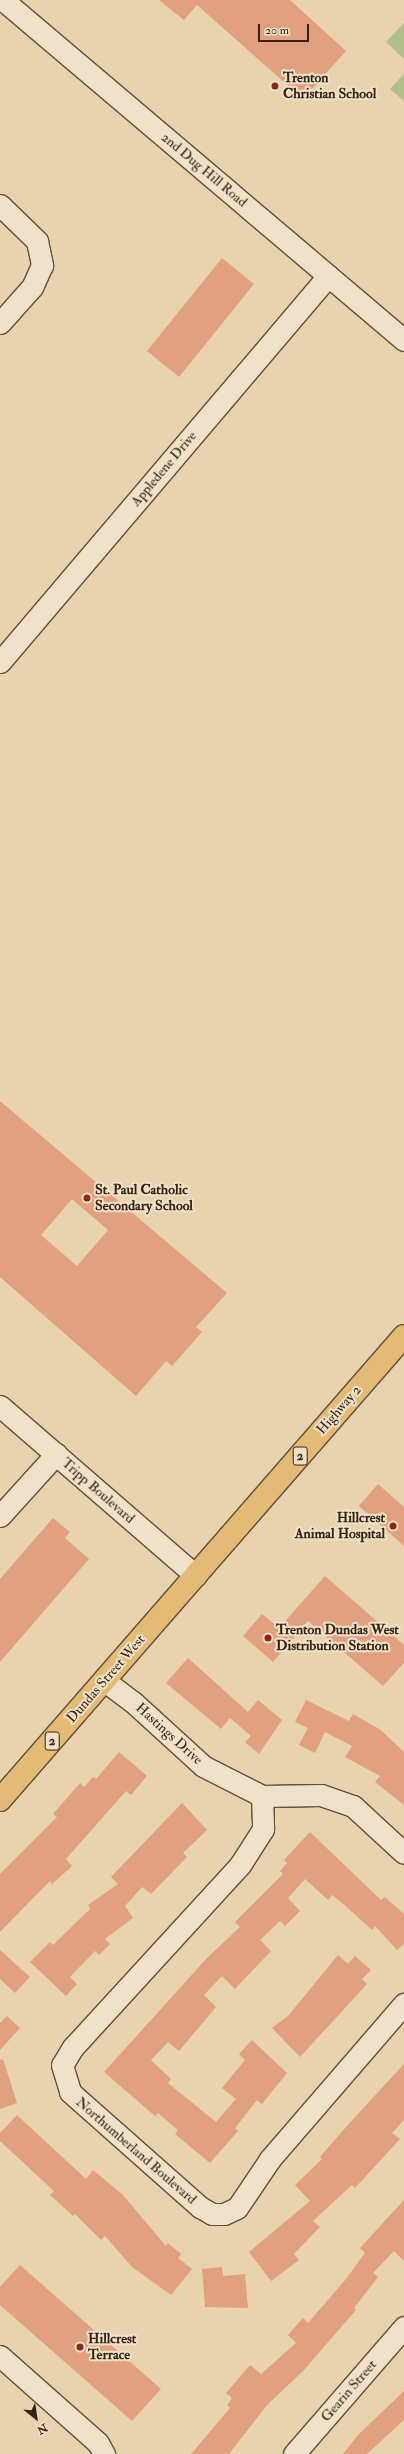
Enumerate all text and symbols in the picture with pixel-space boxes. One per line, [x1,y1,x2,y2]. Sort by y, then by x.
scale bar [260,16,311,42]
text: 20 m [265,23,289,38]
place label: Trenton Christian School [283,70,376,102]
marker: Trenton Christian School [270,81,280,91]
street label: 2nd Dug Hill Road [158,129,250,211]
street label: Appledene Drive [128,428,200,510]
place label: St. Paul Catholic Secondary School [95,1182,193,1214]
marker: St. Paul Catholic Secondary School [82,1193,92,1203]
street label: Highway 2 [313,1382,365,1438]
road number: 2 [292,1445,308,1467]
street label: Tripp Boulevard [58,1455,138,1527]
place label: Hillcrest Animal Hospital [295,1510,385,1542]
marker: Hillcrest Animal Hospital [388,1521,398,1531]
place label: Trenton Dundas West Distribution Station [276,1622,399,1654]
street label: Dundas Street West [63,1632,149,1726]
marker: Trenton Dundas West Distribution Station [263,1633,273,1643]
street label: Hastings Drive [132,1700,206,1768]
road number: 2 [44,1730,60,1752]
street label: Northumberland Boulevard [72,2094,200,2208]
place label: Hillcrest Terrace [88,2331,136,2364]
marker: Hillcrest Terrace [75,2342,85,2352]
street label: Gearin Street [318,2357,380,2425]
north arrow [16,2398,56,2438]
text: N [35,2421,50,2437]

